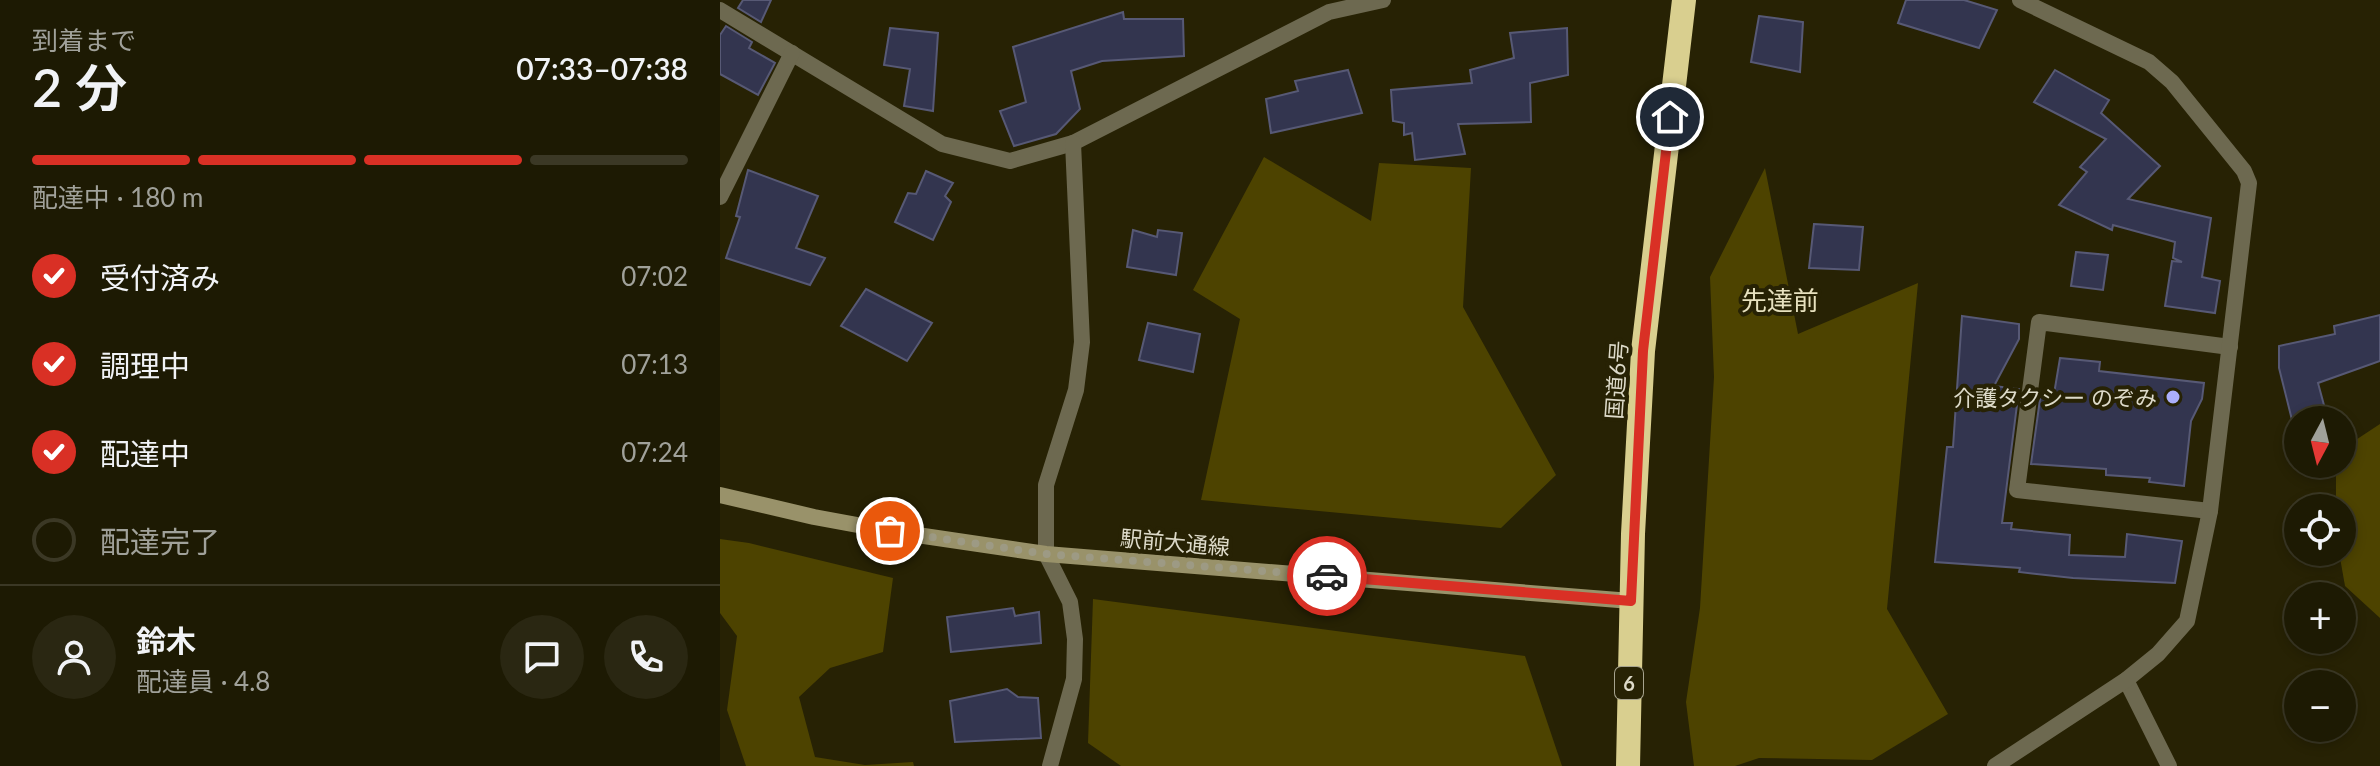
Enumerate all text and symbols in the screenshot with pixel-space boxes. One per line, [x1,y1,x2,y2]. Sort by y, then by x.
text: 到着まで [32,24,136,56]
text: 07:33–07:38 [516,50,688,86]
text: 2 分 [32,56,127,118]
pin [1636,83,1704,151]
icon: home [1648,95,1692,139]
text: 配達中 · 180 m [32,181,203,213]
icon: check [32,254,76,298]
text: 受付済み [100,259,220,295]
text: 07:02 [621,260,688,292]
district label: 先達前 [1741,284,1819,316]
street label: 国道6号 [1600,340,1632,420]
icon: check [32,342,76,386]
text: 調理中 [100,347,190,383]
text: 07:13 [621,348,688,380]
place label: 介護タクシー のぞみ [1953,384,2157,411]
marker: 介護タクシー のぞみ [2164,388,2182,406]
north arrow [2284,406,2356,478]
map controls [2284,406,2356,742]
icon: check [32,430,76,474]
text: 配達中 [100,435,190,471]
text: 07:24 [621,436,688,468]
button: locate [2284,494,2356,566]
pin [856,497,924,565]
icon: bag [868,509,912,553]
text: 配達完了 [100,523,220,559]
street label: 駅前大通線 [1119,524,1231,560]
courier [1287,536,1367,616]
icon: car [1305,554,1349,598]
button: + [2284,582,2356,654]
button: person [32,615,116,699]
button: chat [500,615,584,699]
button: phone [604,615,688,699]
text: 鈴木 [136,622,196,658]
text: 配達員 · 4.8 [136,665,270,697]
road number: 6 [1615,667,1643,699]
button: − [2284,670,2356,742]

